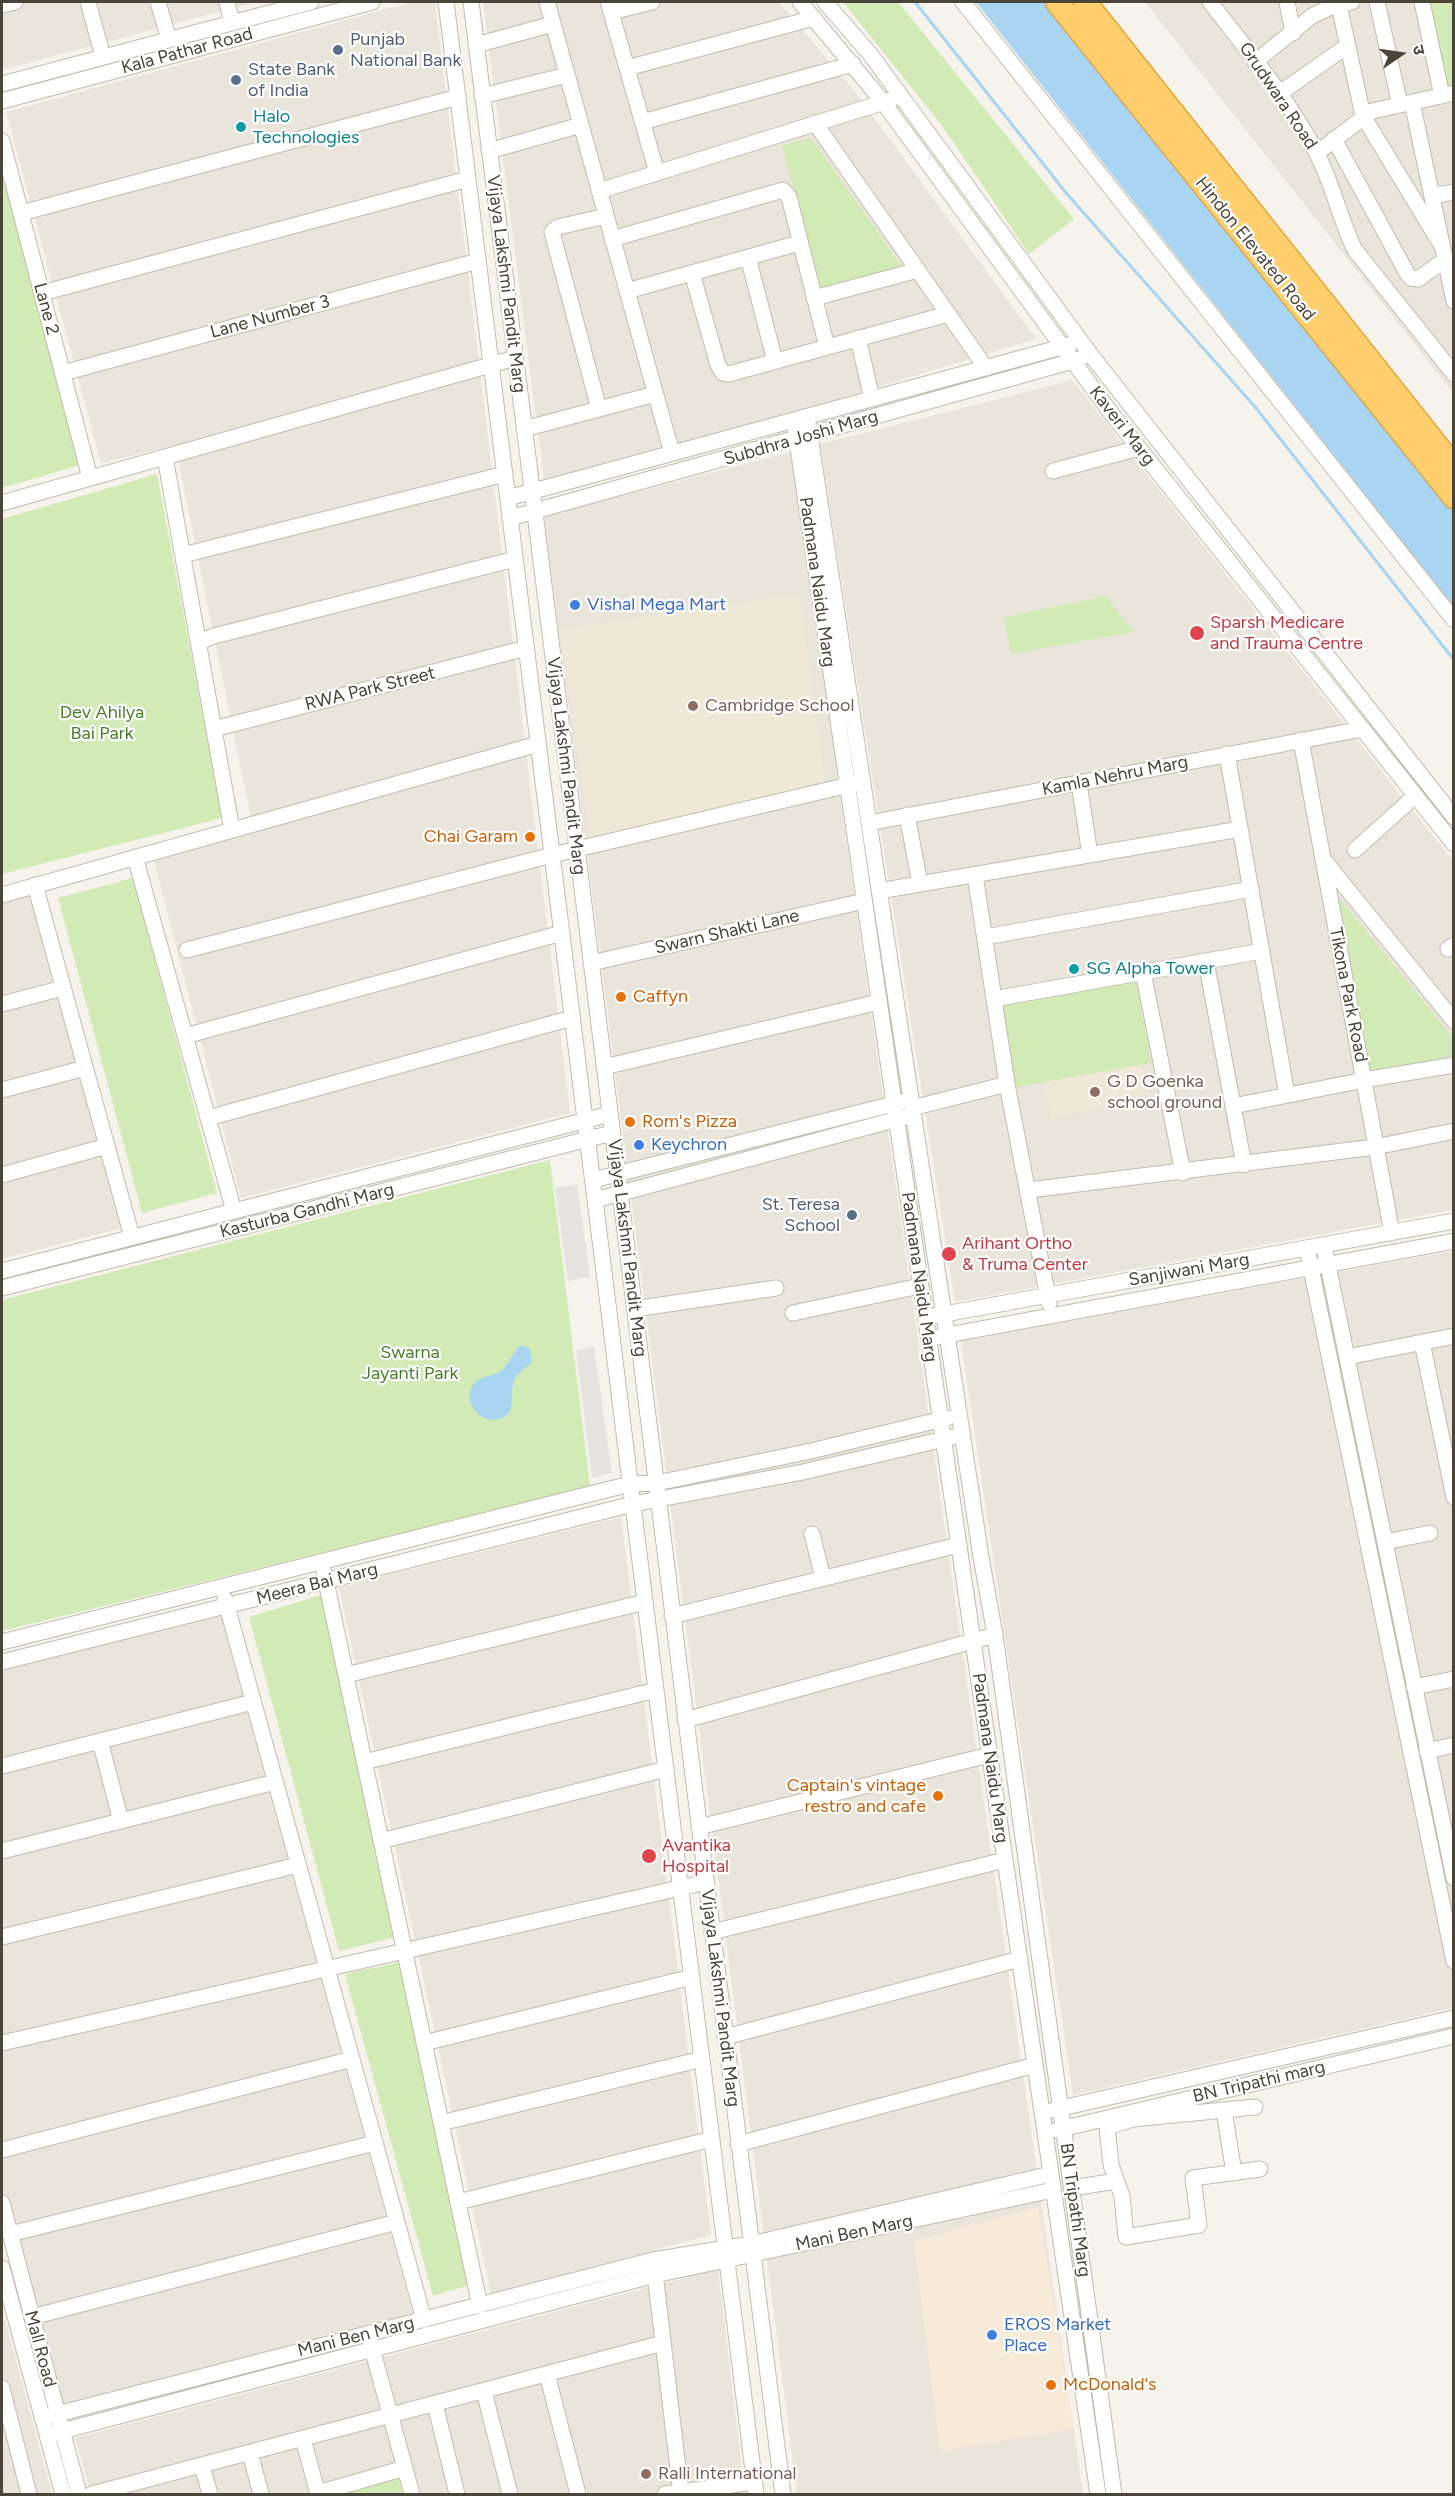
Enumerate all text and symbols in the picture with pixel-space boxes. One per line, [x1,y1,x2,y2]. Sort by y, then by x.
street label: Kala Pathar Road [119,23,255,79]
north arrow [1371,24,1431,84]
place label: Punjab National Bank [350,29,461,72]
street label: Grudwara Road [1234,38,1322,154]
marker: Punjab National Bank [331,43,345,57]
text: उ [1409,43,1429,57]
place label: State Bank of India [248,59,335,101]
marker: State Bank of India [229,73,243,87]
place label: Halo Technologies [253,106,359,148]
marker: Halo Technologies [234,120,248,134]
street label: Hindon Elevated Road [1190,173,1320,325]
street label: Vijaya Lakshmi Pandit Marg [482,174,530,394]
street label: Lane 2 [29,281,63,337]
street label: Lane Number 3 [208,291,332,343]
street label: Kaveri Marg [1084,382,1160,470]
street label: Subdhra Joshi Marg [721,406,881,470]
street label: Padmana Naidu Marg [794,496,840,668]
place label: Vishal Mega Mart [587,594,726,616]
marker: Vishal Mega Mart [568,598,582,612]
place label: Sparsh Medicare and Trauma Centre [1210,612,1363,654]
marker: Sparsh Medicare and Trauma Centre [1188,624,1206,642]
street label: Vijaya Lakshmi Pandit Marg [542,656,590,876]
street label: RWA Park Street [303,662,437,716]
place label: Cambridge School [705,695,854,717]
marker: Cambridge School [686,699,700,713]
park label: Dev Ahilya Bai Park [60,702,144,744]
street label: Kamla Nehru Marg [1040,751,1190,801]
place label: Chai Garam [424,826,518,848]
marker: Chai Garam [523,830,537,844]
street label: Swarn Shakti Lane [653,905,801,959]
street label: Tikona Park Road [1324,926,1372,1064]
place label: SG Alpha Tower [1086,958,1214,980]
marker: SG Alpha Tower [1067,962,1081,976]
place label: Caffyn [633,986,688,1008]
marker: Caffyn [614,990,628,1004]
place label: G D Goenka school ground [1107,1071,1222,1114]
marker: G D Goenka school ground [1088,1085,1102,1099]
place label: Rom's Pizza [642,1111,737,1133]
marker: Rom's Pizza [623,1115,637,1129]
place label: Keychron [651,1134,727,1156]
street label: Vijaya Lakshmi Pandit Marg [603,1138,651,1358]
marker: Keychron [632,1138,646,1152]
street label: Kasturba Gandhi Marg [218,1179,396,1243]
street label: Padmana Naidu Marg [896,1191,942,1363]
place label: St. Teresa School [762,1194,840,1236]
marker: St. Teresa School [845,1208,859,1222]
place label: Arihant Ortho & Truma Center [962,1233,1088,1276]
marker: Arihant Ortho & Truma Center [940,1245,958,1263]
street label: Sanjiwani Marg [1127,1249,1251,1291]
park label: Swarna Jayanti Park [362,1342,458,1384]
street label: Meera Bai Marg [254,1558,380,1610]
street label: Padmana Naidu Marg [967,1672,1013,1844]
place label: Captain's vintage restro and cafe [787,1775,926,1818]
marker: Captain's vintage restro and cafe [931,1789,945,1803]
place label: Avantika Hospital [662,1835,731,1878]
marker: Avantika Hospital [640,1847,658,1865]
street label: Vijaya Lakshmi Pandit Marg [696,1888,744,2108]
street label: BN Tripathi marg [1191,2056,1327,2108]
street label: BN Tripathi Marg [1055,2142,1095,2278]
street label: Mani Ben Marg [793,2210,915,2256]
street label: Mall Road [19,2308,61,2390]
street label: Mani Ben Marg [295,2312,417,2362]
place label: EROS Market Place [1004,2314,1111,2356]
marker: EROS Market Place [985,2328,999,2342]
place label: McDonald's [1063,2374,1157,2396]
marker: McDonald's [1044,2378,1058,2392]
place label: Ralli International [658,2463,796,2485]
marker: Ralli International [639,2467,653,2481]

